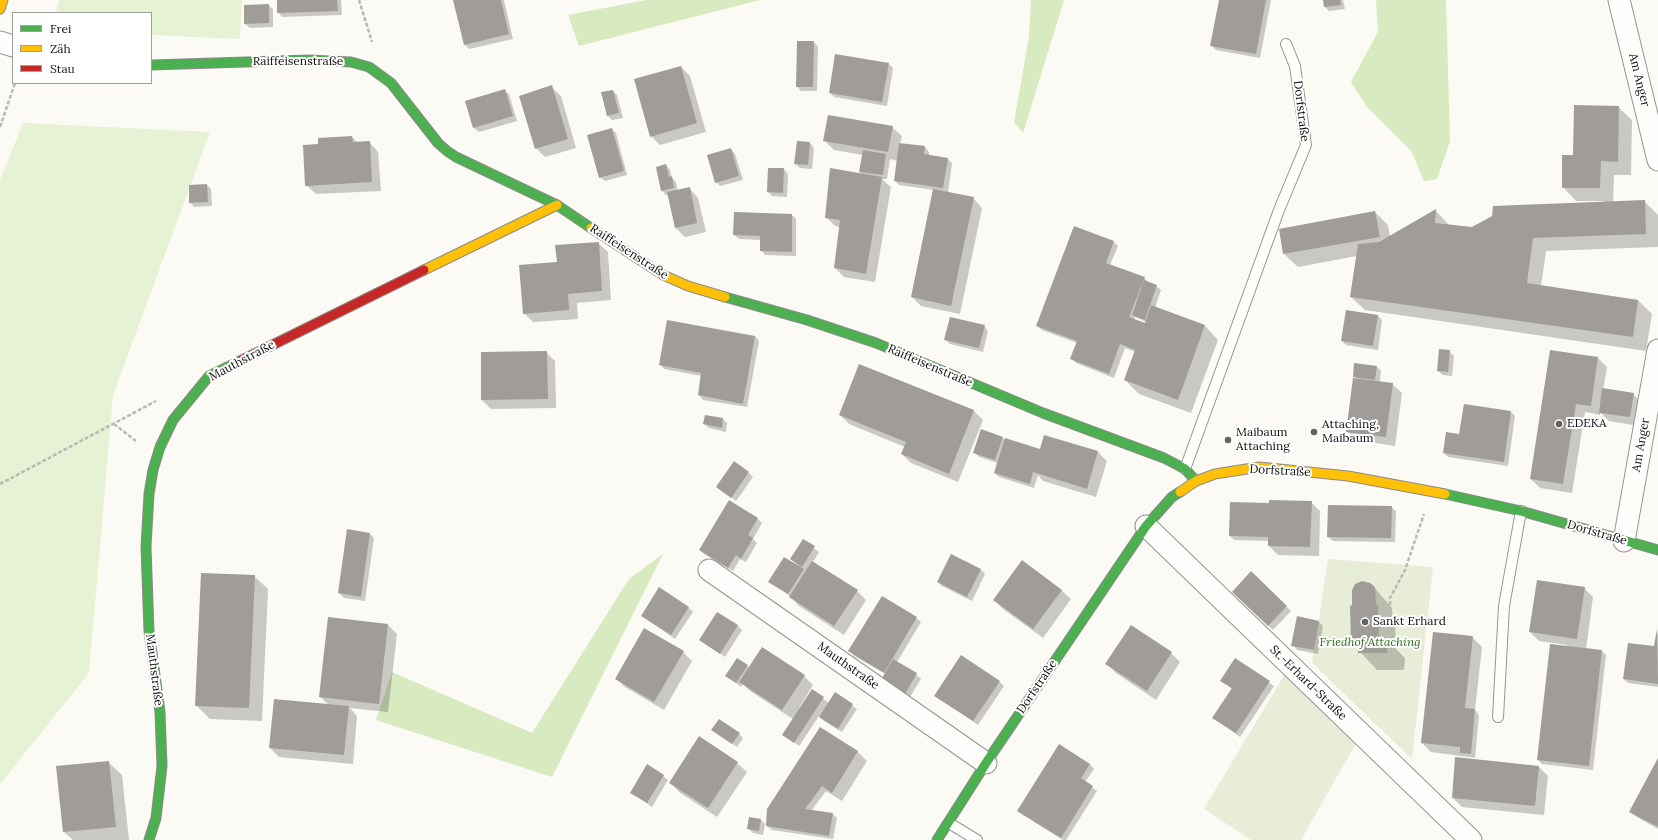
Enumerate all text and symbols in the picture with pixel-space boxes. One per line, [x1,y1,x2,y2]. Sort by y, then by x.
legend [12,12,152,84]
text: Frei [50,21,71,36]
text: Zäh [50,41,71,56]
street label: Am Anger [1625,52,1653,108]
street label: Raiffeisenstraße [253,55,343,69]
text: Stau [50,61,75,76]
street label: Dorfstraße [1290,80,1312,142]
street label: Raiffeisenstraße [587,221,671,283]
street label: Mauthstraße [207,338,277,384]
street label: Raiffeisenstraße [885,342,975,390]
place label: EDEKA [1567,417,1606,431]
street label: Am Anger [1629,417,1653,473]
place label: Attaching, Maibaum [1322,418,1379,446]
marker: EDEKA [1554,419,1564,429]
place label: Maibaum Attaching [1236,426,1290,454]
marker: Attaching, Maibaum [1309,427,1319,437]
marker: Maibaum Attaching [1223,435,1233,445]
street label: Dorfstraße [1249,462,1311,480]
street label: Dorfstraße [1566,518,1628,548]
place label: Sankt Erhard [1373,615,1446,629]
marker: Sankt Erhard [1360,617,1370,627]
street label: Mauthstraße [142,633,166,707]
park label: Friedhof Attaching [1319,636,1421,650]
street label: Mauthstraße [814,639,882,693]
street label: St.-Erhard-Straße [1267,643,1349,723]
street label: Dorfstraße [1014,658,1060,716]

